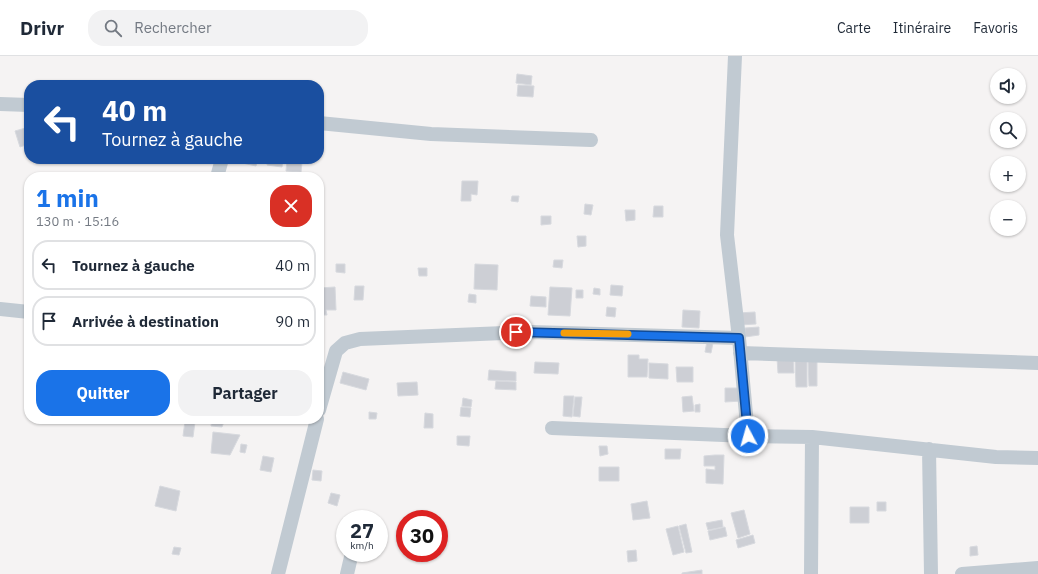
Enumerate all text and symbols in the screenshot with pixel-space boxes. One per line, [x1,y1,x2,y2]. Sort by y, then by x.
search box [88,10,368,46]
text: Drivr [20,16,64,40]
icon: search [102,17,124,39]
text: Rechercher [134,18,211,37]
text: Carte [837,19,871,37]
text: Itinéraire [893,19,951,37]
text: Favoris [973,19,1018,37]
map controls [990,68,1026,236]
button: sound [990,68,1026,104]
text: 40 m [102,92,167,129]
icon: left [36,96,88,148]
button: search [990,112,1026,148]
text: Tournez à gauche [102,128,243,151]
button: + [990,156,1026,192]
text: 1 min [36,182,99,214]
button: close [270,185,312,227]
button: − [990,200,1026,236]
text: 130 m · 15:16 [36,213,119,230]
icon: left [38,254,60,276]
text: Tournez à gauche [72,256,195,275]
text: 40 m [275,256,310,275]
icon: arrive [38,310,60,332]
text: Arrivée à destination [72,312,219,331]
text: 90 m [275,312,310,331]
pin [499,315,533,349]
icon: arrive [505,321,527,343]
button: Quitter [36,370,170,416]
button: Partager [178,370,312,416]
position arrow [727,415,769,457]
speed limit sign: 30 [396,510,448,562]
text: 27 [350,517,374,544]
text: km/h [350,539,374,552]

